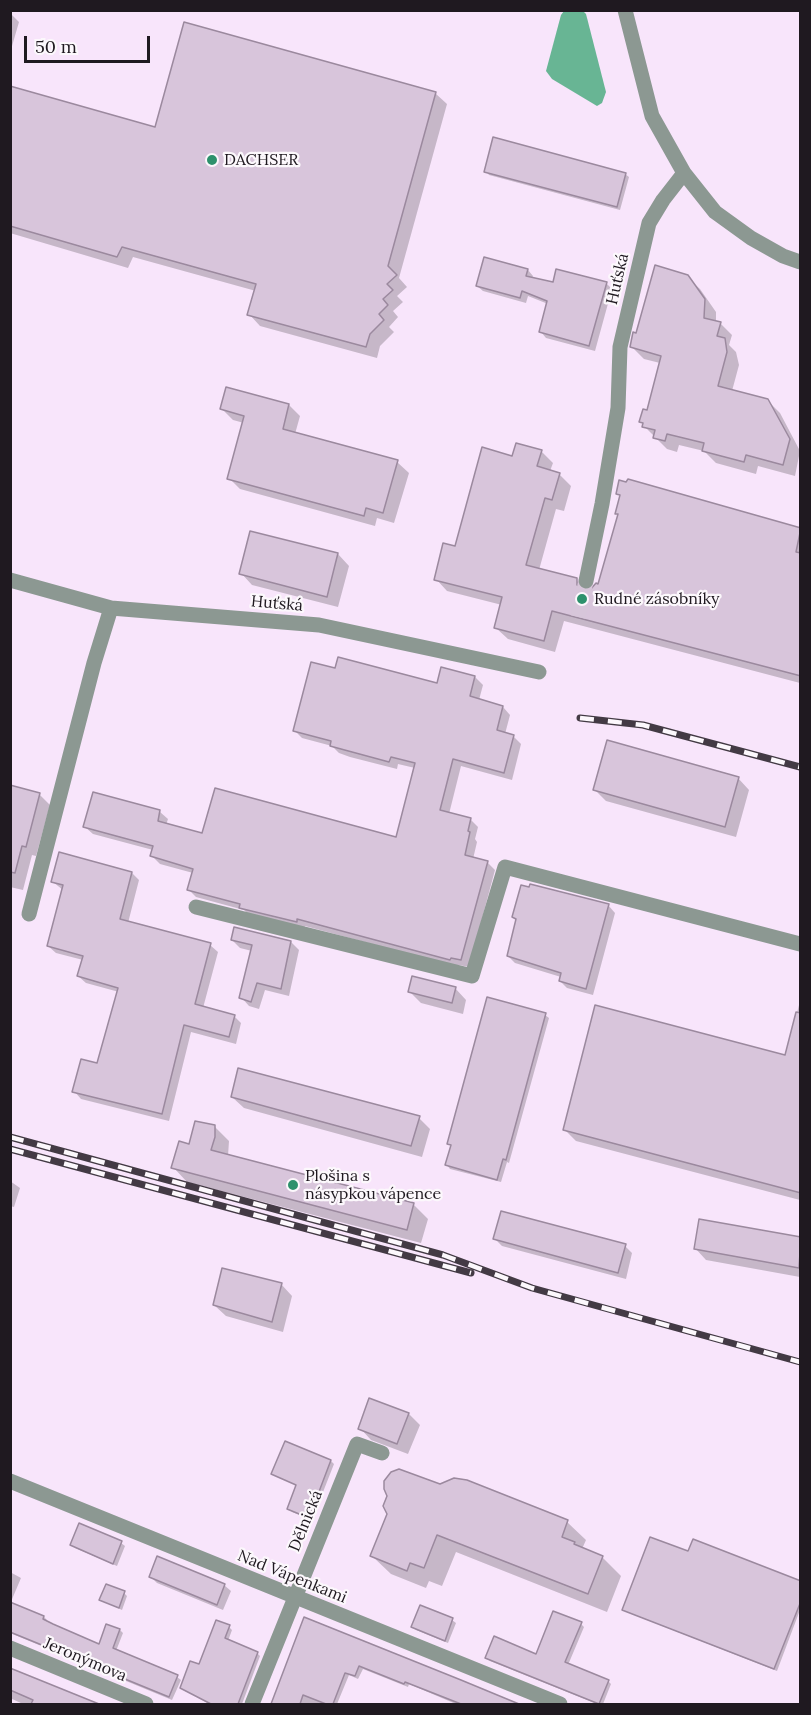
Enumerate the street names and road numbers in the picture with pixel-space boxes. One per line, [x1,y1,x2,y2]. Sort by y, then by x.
street label: Huťská [603,251,633,307]
street label: Huťská [250,592,304,616]
street label: Dělnická [285,1487,327,1555]
street label: Nad Vápenkami [235,1546,349,1608]
street label: Jeronýmova [41,1634,129,1686]

